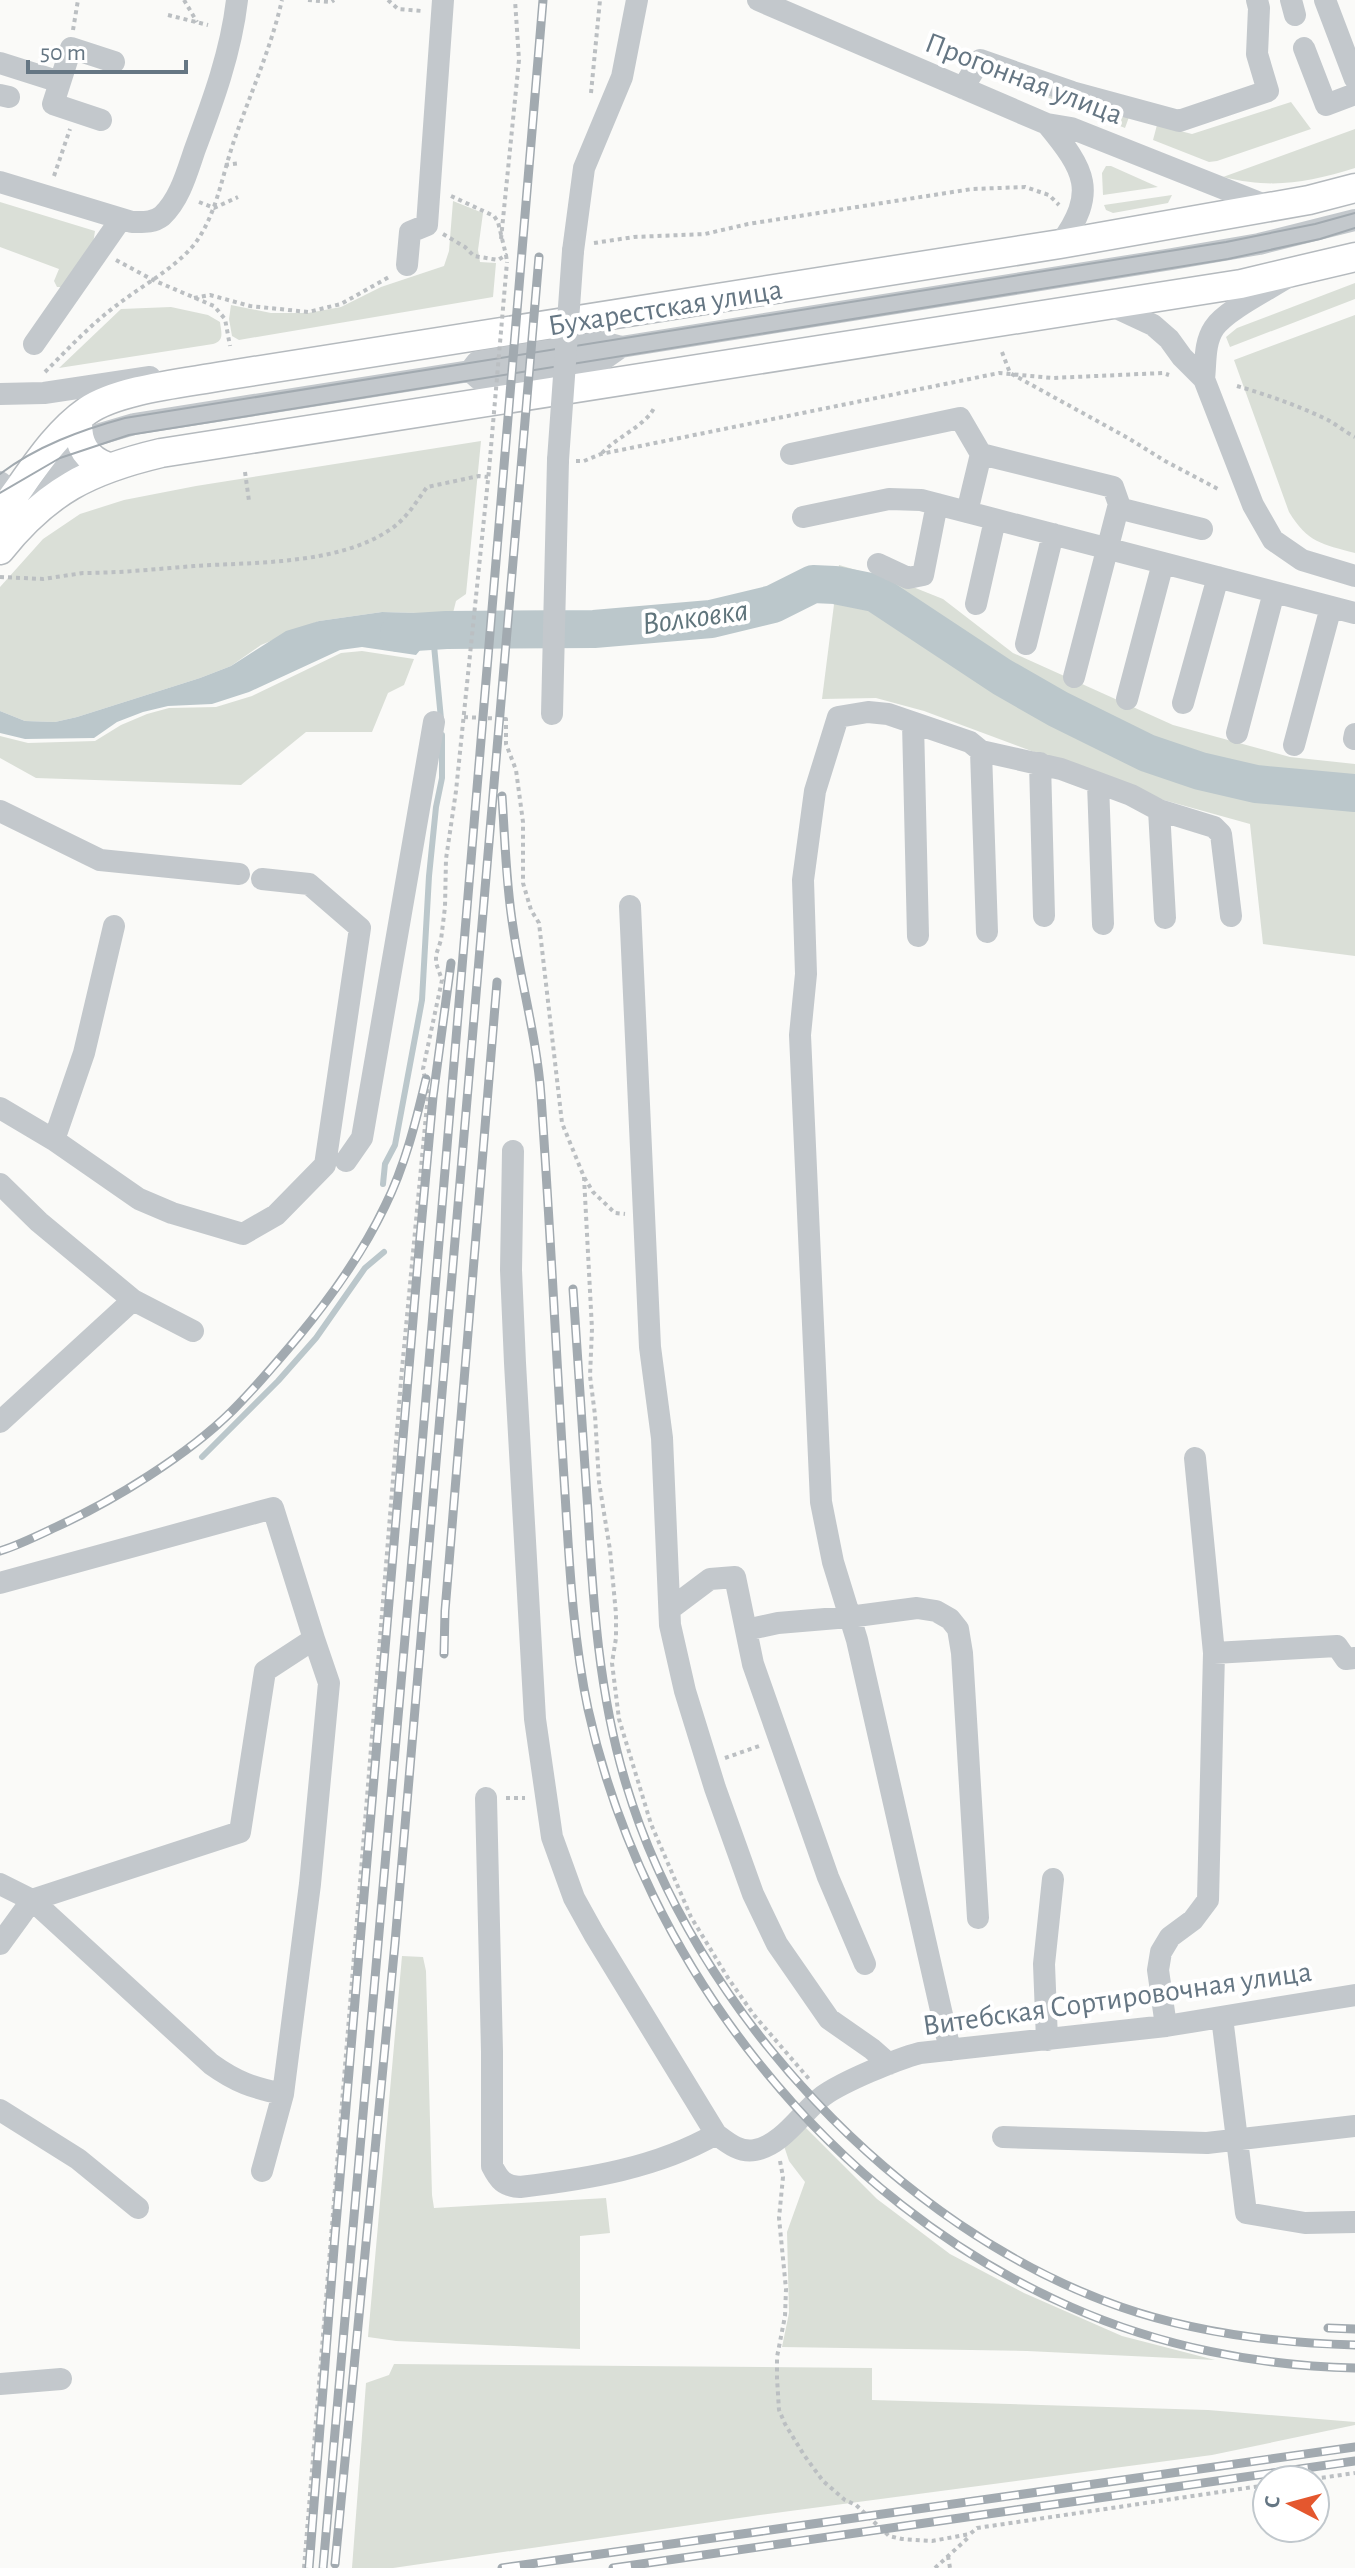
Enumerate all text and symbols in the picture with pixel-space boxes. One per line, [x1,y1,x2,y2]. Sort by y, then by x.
scale bar [28,24,186,74]
street label: Прогонная улица [921,28,1127,130]
text: 50 m [40,41,86,65]
street label: Бухарестская улица [546,275,784,341]
water label: Волковка [640,594,750,640]
street label: Витебская Сортировочная улица [921,1957,1314,2041]
north arrow [1251,2464,1331,2544]
text: С [1261,2495,1284,2509]

